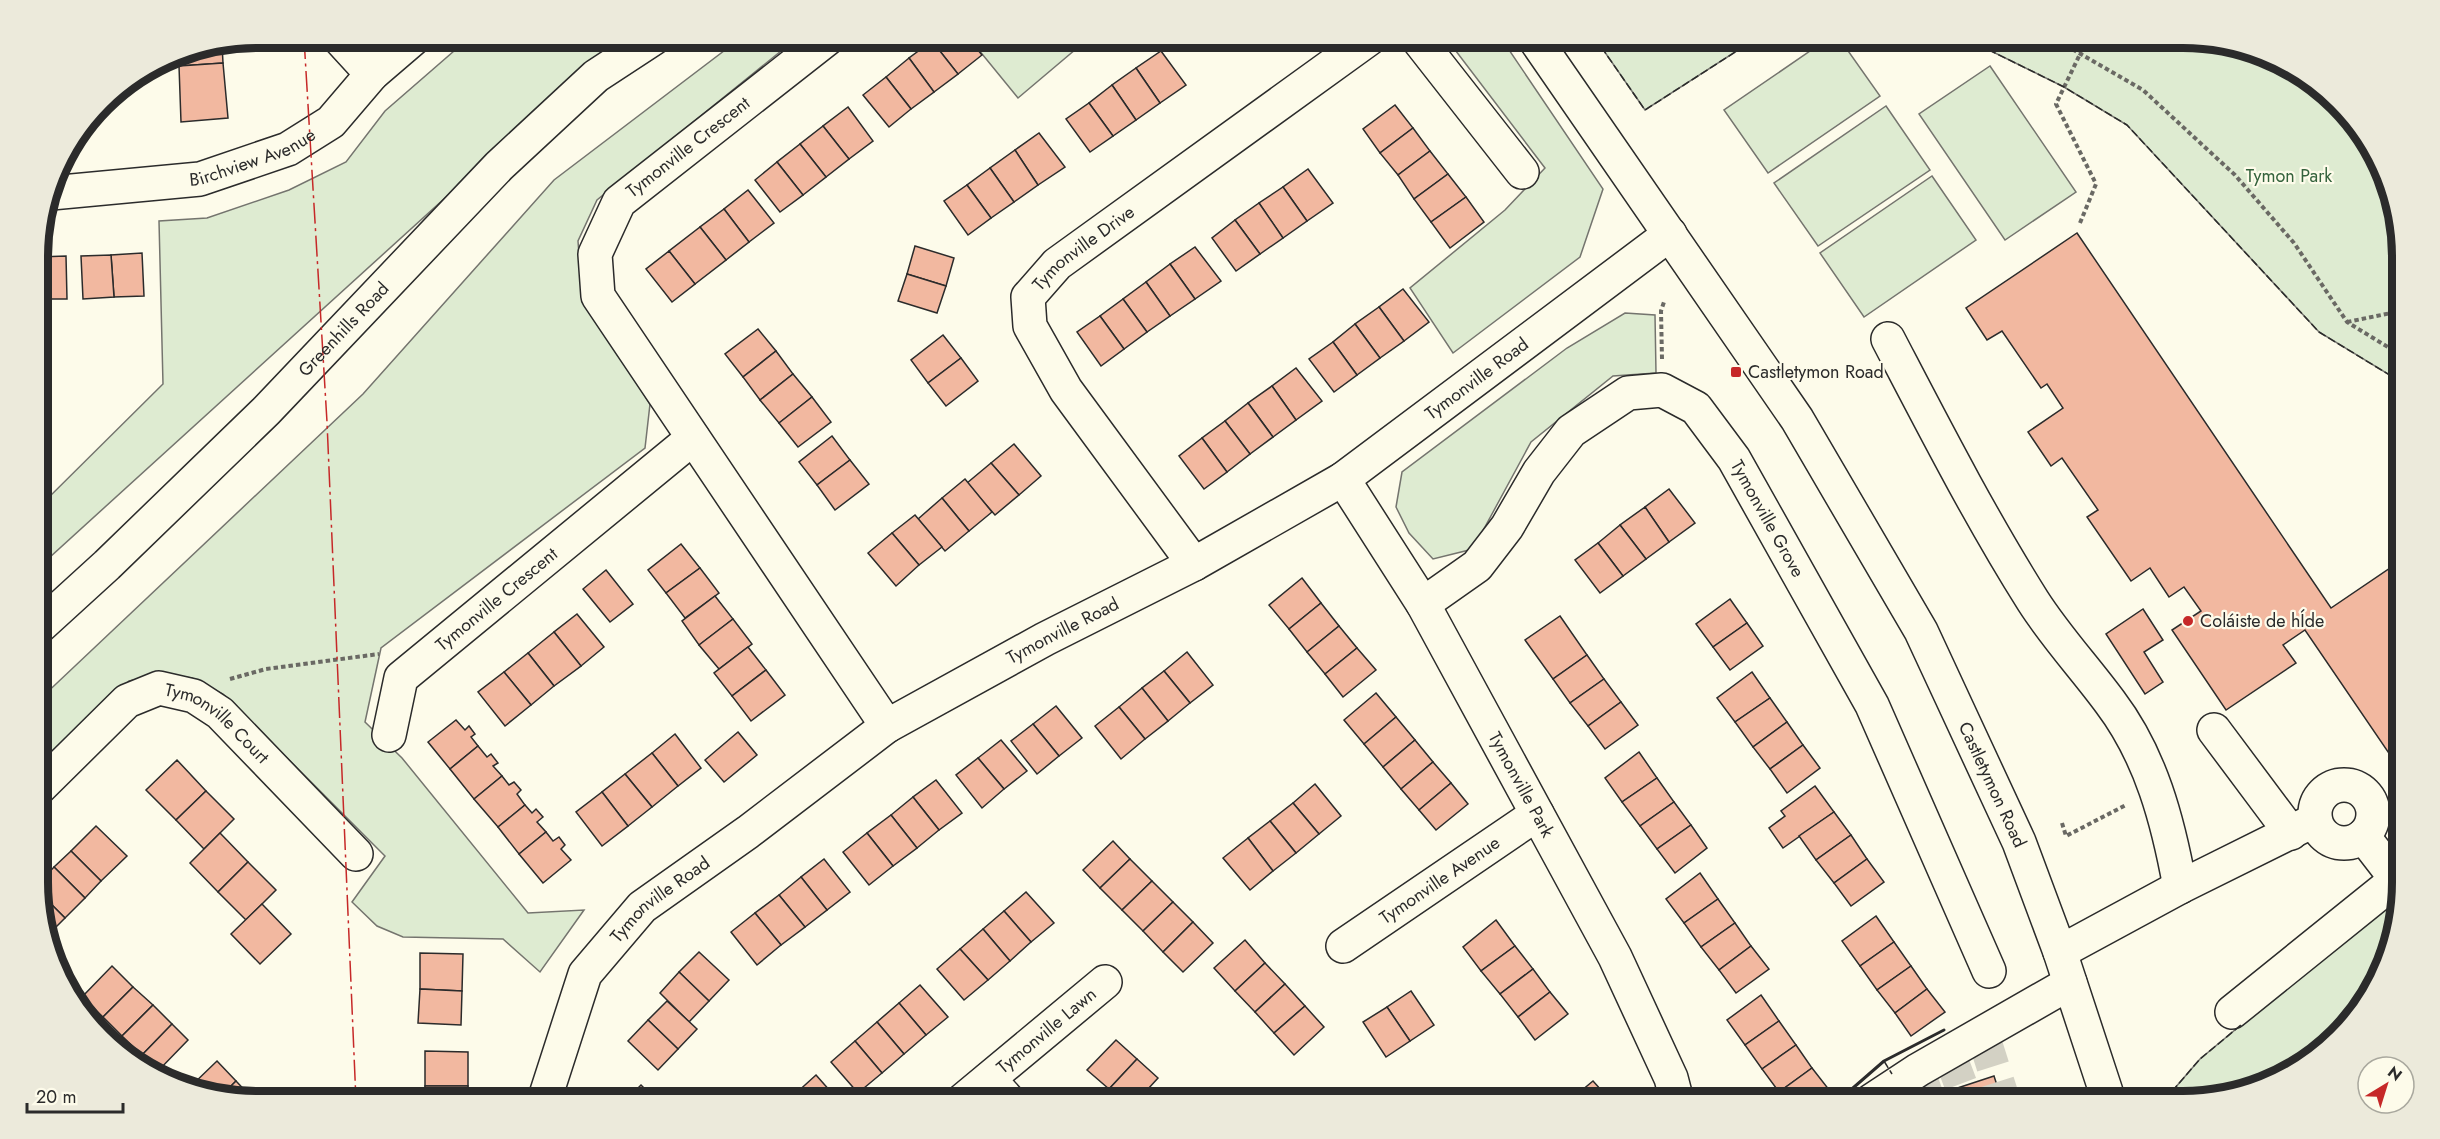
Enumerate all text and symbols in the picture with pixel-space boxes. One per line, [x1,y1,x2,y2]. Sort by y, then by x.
street label: Tymonville Crescent [621,90,756,204]
street label: Birchview Avenue [188,122,321,193]
park label: Tymon Park [2246,163,2332,189]
street label: Tymonville Drive [1026,199,1140,296]
street label: Greenhills Road [292,276,395,382]
street label: Tymonville Road [1420,331,1534,426]
place label: Castletymon Road [1748,359,1884,385]
marker: Castletymon Road [1729,365,1743,379]
street label: Tymonville Grove [1724,455,1811,582]
street label: Tymonville Crescent [430,541,564,657]
street label: Tymonville Road [1002,591,1123,671]
place label: Coláiste de hÍde [2200,608,2324,634]
marker: Coláiste de hÍde [2181,614,2195,628]
street label: Tymonville Court [162,677,276,770]
street label: Castletymon Road [1952,718,2033,852]
street label: Tymonville Park [1482,727,1561,842]
street label: Tymonville Avenue [1374,830,1505,931]
street label: Tymonville Road [604,850,715,948]
street label: Tymonville Lawn [991,981,1102,1080]
north arrow [2356,1055,2416,1115]
text: N [2383,1061,2407,1087]
scale bar [27,1076,123,1114]
text: 20 m [36,1084,76,1110]

